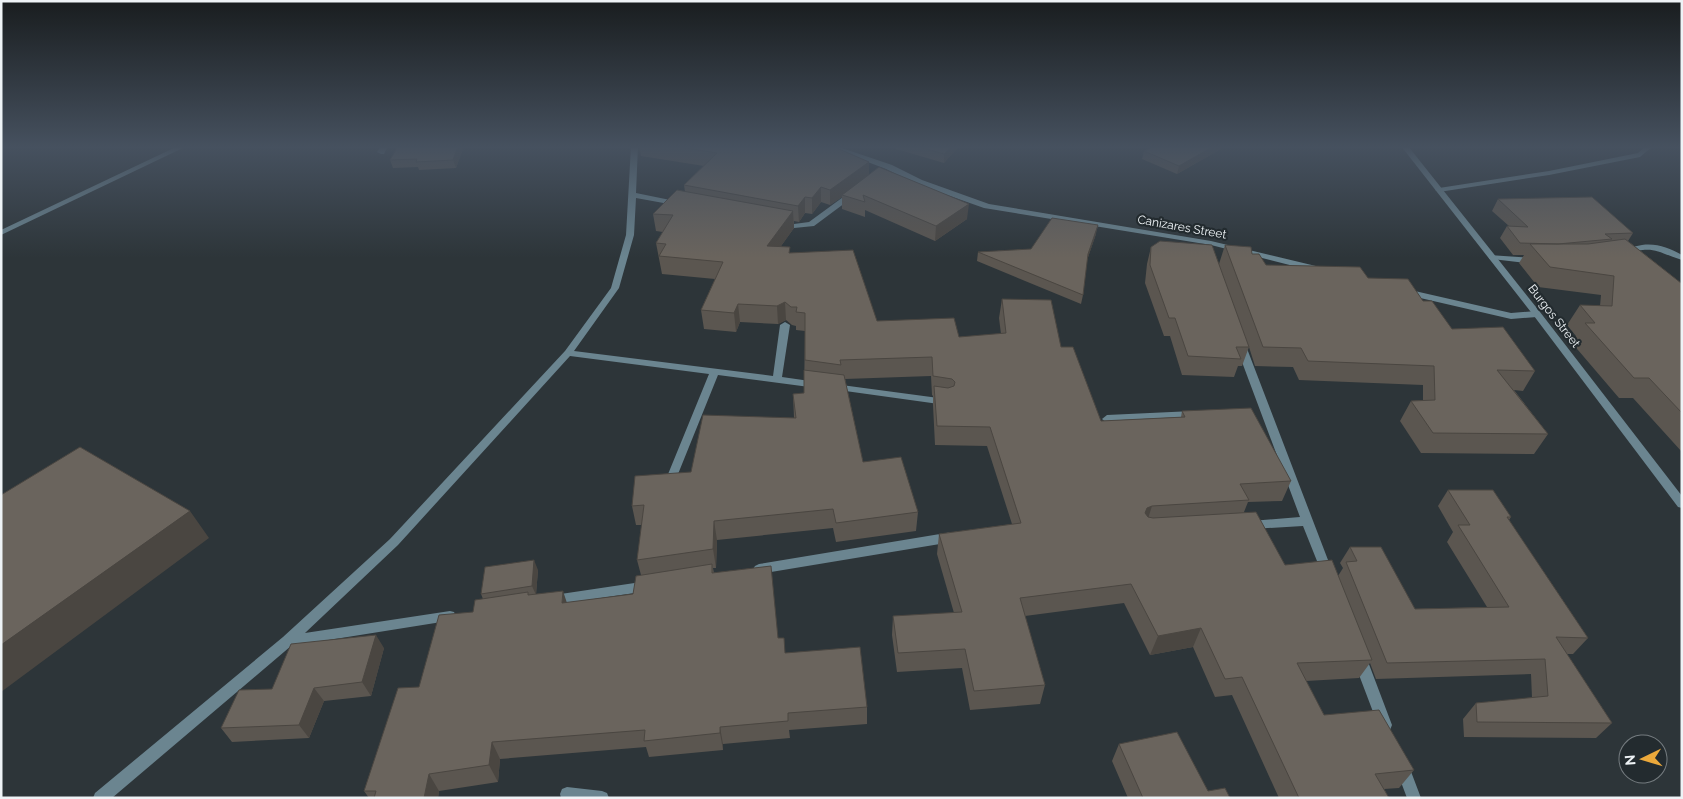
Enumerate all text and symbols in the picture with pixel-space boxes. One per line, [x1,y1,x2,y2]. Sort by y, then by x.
street label: Canizares Street [1136,212,1228,242]
street label: Burgos Street [1525,282,1583,350]
north arrow [1618,734,1668,784]
text: N [1622,754,1638,766]

